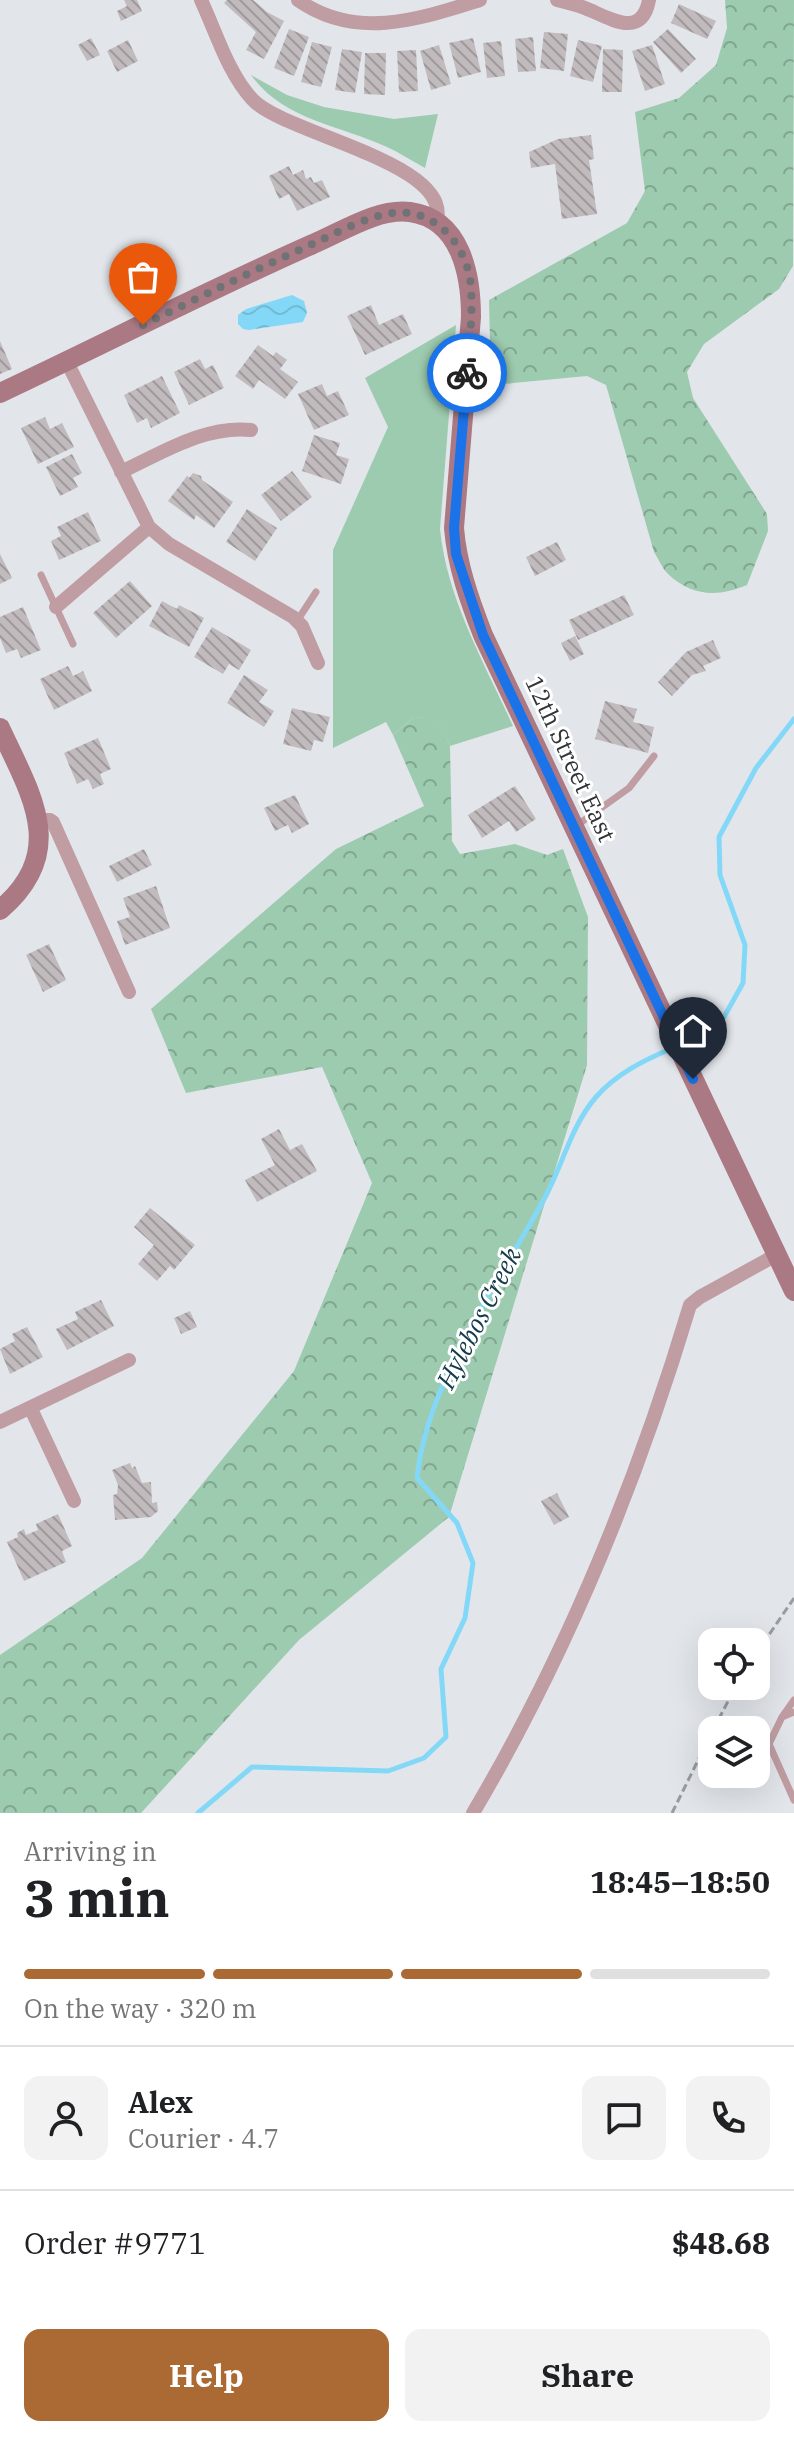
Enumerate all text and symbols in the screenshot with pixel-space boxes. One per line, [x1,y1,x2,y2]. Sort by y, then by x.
pin [109,243,177,325]
icon: bag [121,255,165,299]
courier [427,333,507,413]
icon: bike [445,351,489,395]
street label: 12th Street East [519,671,623,847]
pin [659,997,727,1079]
icon: home [671,1009,715,1053]
water label: Hylebos Creek [428,1241,528,1395]
map controls [698,1628,770,1788]
button: locate [698,1628,770,1700]
button: layers [698,1716,770,1788]
text: Arriving in [24,1834,157,1868]
text: 18:45–18:50 [590,1862,770,1901]
text: 3 min [24,1864,170,1931]
text: On the way · 320 m [24,1991,257,2025]
button: person [24,2076,108,2160]
button: chat [582,2076,666,2160]
button: phone [686,2076,770,2160]
text: Alex [128,2082,193,2121]
text: Courier · 4.7 [128,2121,279,2155]
text: Order #9771 [24,2223,206,2262]
text: $48.68 [672,2223,770,2262]
button: Help [24,2329,389,2421]
button: Share [405,2329,770,2421]

